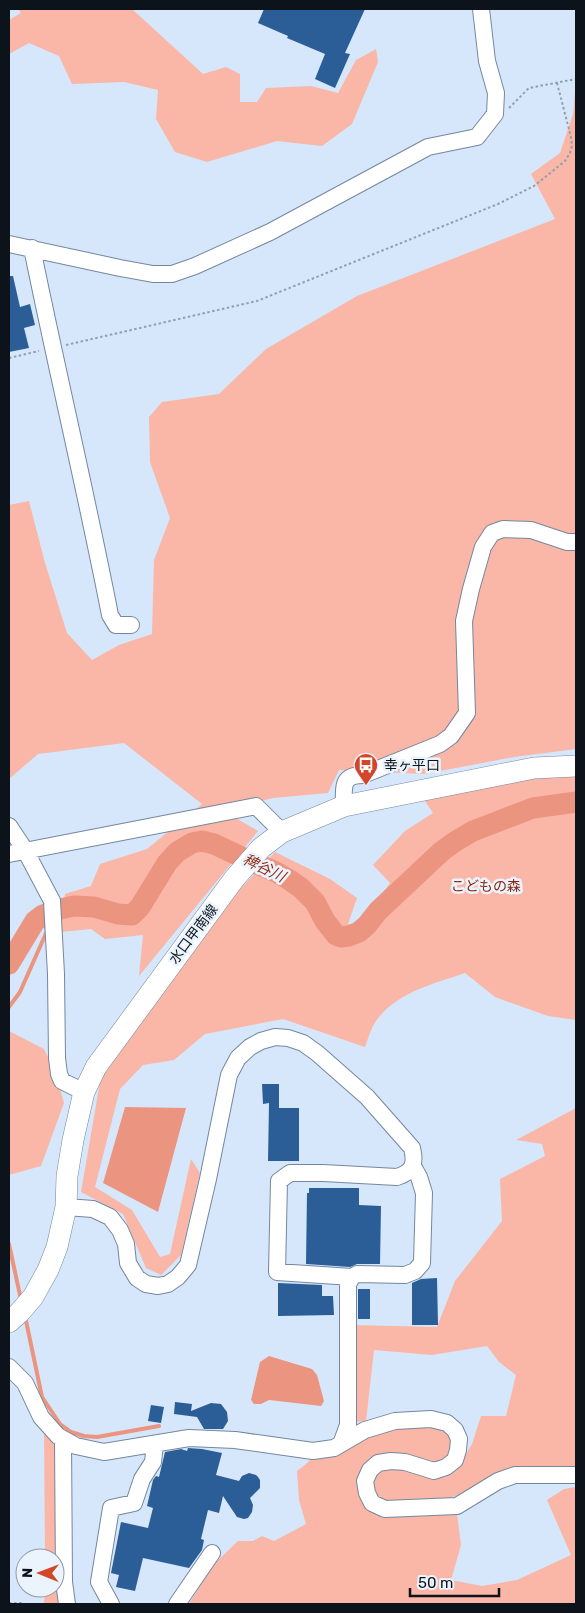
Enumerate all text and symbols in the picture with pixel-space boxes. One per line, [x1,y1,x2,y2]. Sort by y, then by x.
bus stop icon: 幸ヶ平口 [353,752,379,786]
place label: 幸ヶ平口 [384,757,440,774]
water label: 稗谷川 [240,850,290,887]
park label: こどもの森 [451,878,521,895]
street label: 水口甲南線 [166,901,221,967]
north arrow [15,1548,65,1598]
scale bar [410,1566,499,1598]
text: N [19,1568,36,1578]
text: 50 m [418,1574,453,1592]

